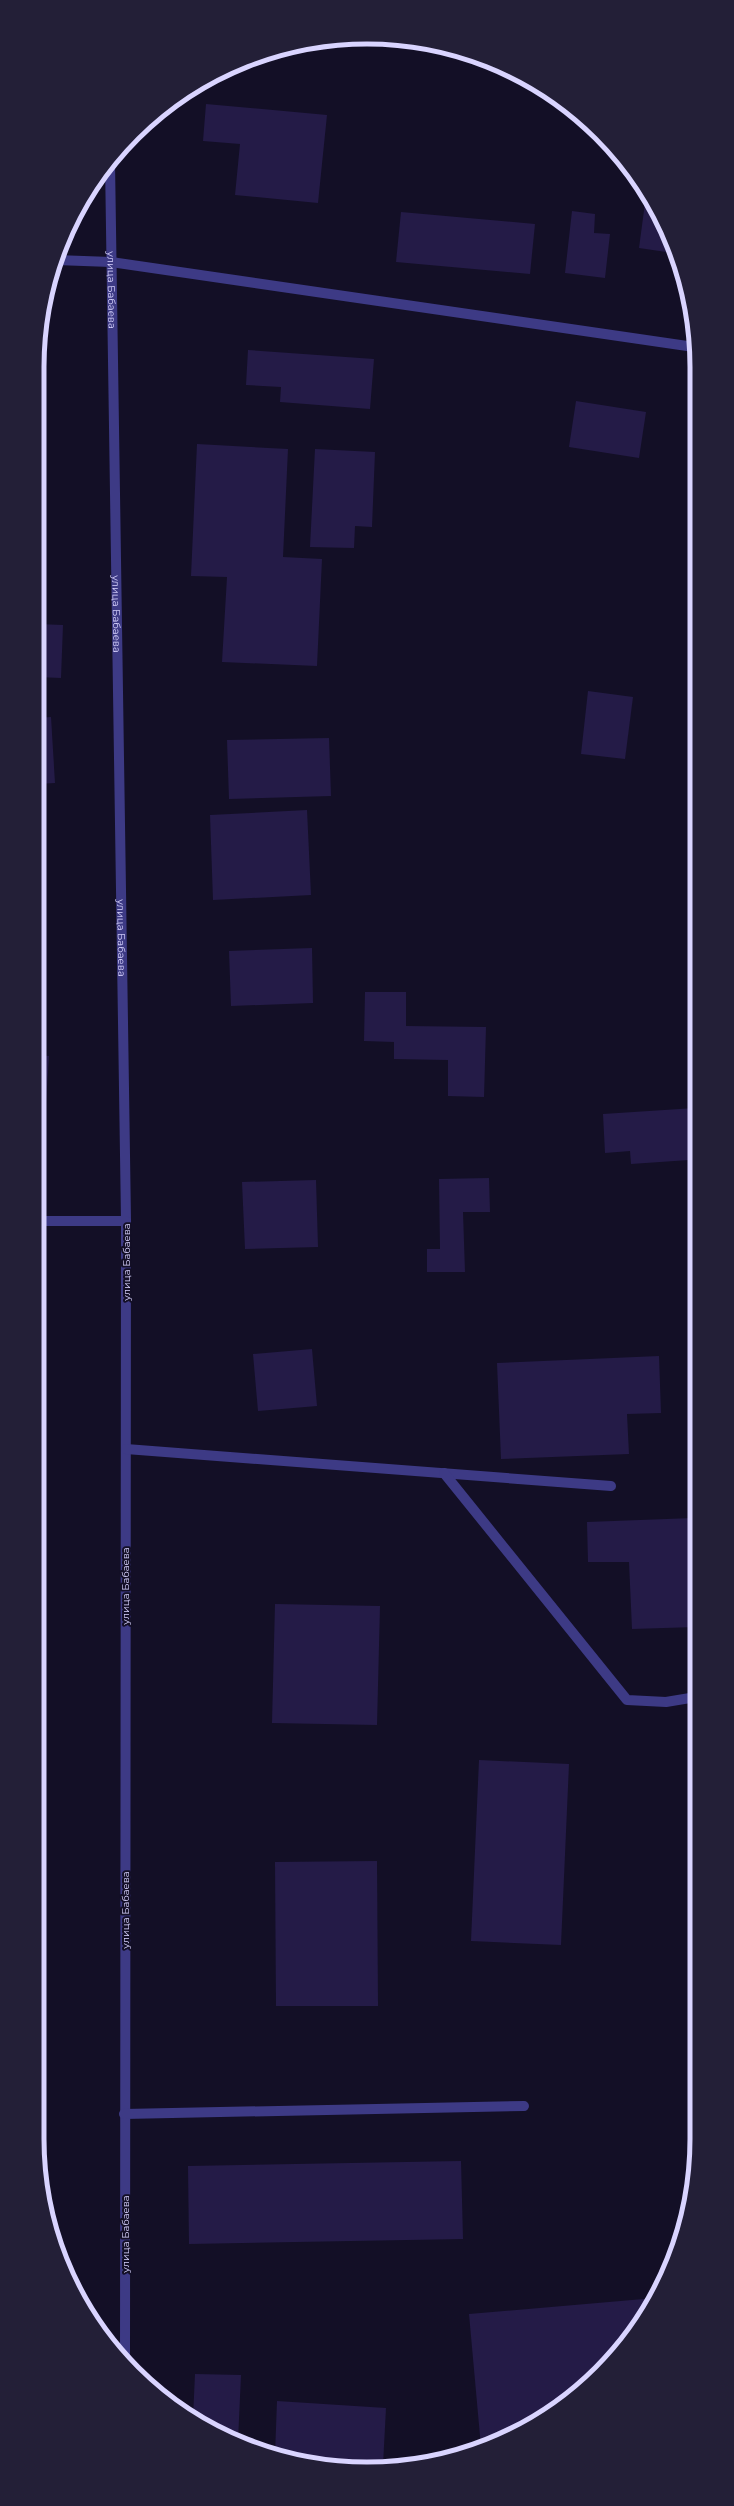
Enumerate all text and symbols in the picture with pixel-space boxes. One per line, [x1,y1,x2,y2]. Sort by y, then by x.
street label: улица Бабаева [104,250,119,329]
street label: улица Бабаева [109,574,123,653]
street label: улица Бабаева [114,898,128,977]
street label: улица Бабаева [120,1223,133,1302]
street label: улица Бабаева [119,1547,132,1626]
street label: улица Бабаева [119,1871,132,1950]
street label: улица Бабаева [119,2195,132,2274]

